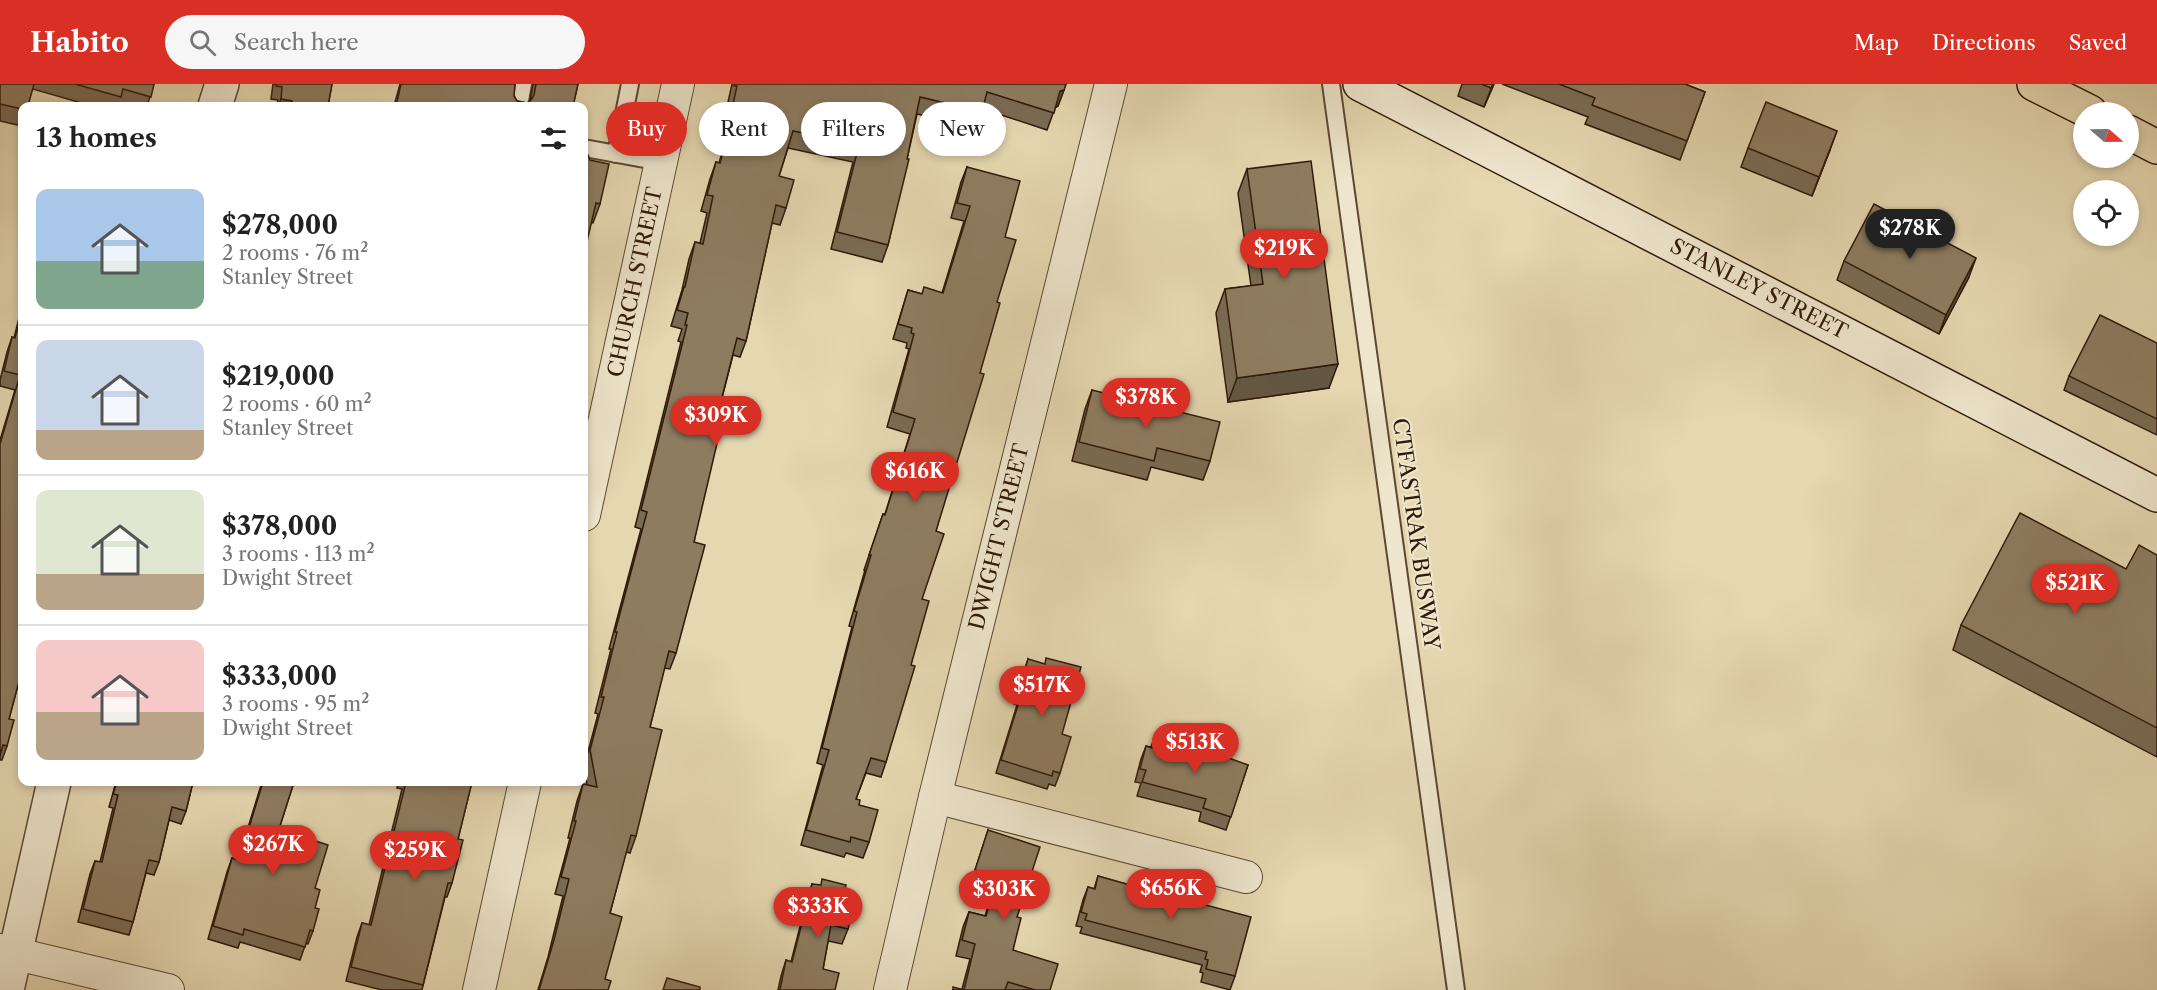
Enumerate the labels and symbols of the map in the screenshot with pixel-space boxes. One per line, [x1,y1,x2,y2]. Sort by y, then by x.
north arrow [2073,102,2139,168]
street label: CHURCH STREET [602,184,667,379]
pin: $278K [1868,209,1952,260]
pin: $219K [1242,229,1326,280]
street label: STANLEY STREET [1666,233,1852,344]
pin: $378K [1104,378,1188,429]
pin: $309K [674,396,758,447]
street label: CTFASTRAK BUSWAY [1388,416,1445,653]
street label: DWIGHT STREET [963,441,1034,633]
pin: $616K [873,452,957,503]
pin: $521K [2033,564,2117,615]
pin: $517K [1000,666,1084,717]
pin: $513K [1153,723,1237,774]
pin: $267K [231,825,315,876]
pin: $259K [373,831,457,882]
pin: $656K [1129,869,1213,920]
pin: $303K [962,870,1046,921]
pin: $333K [776,887,860,938]

